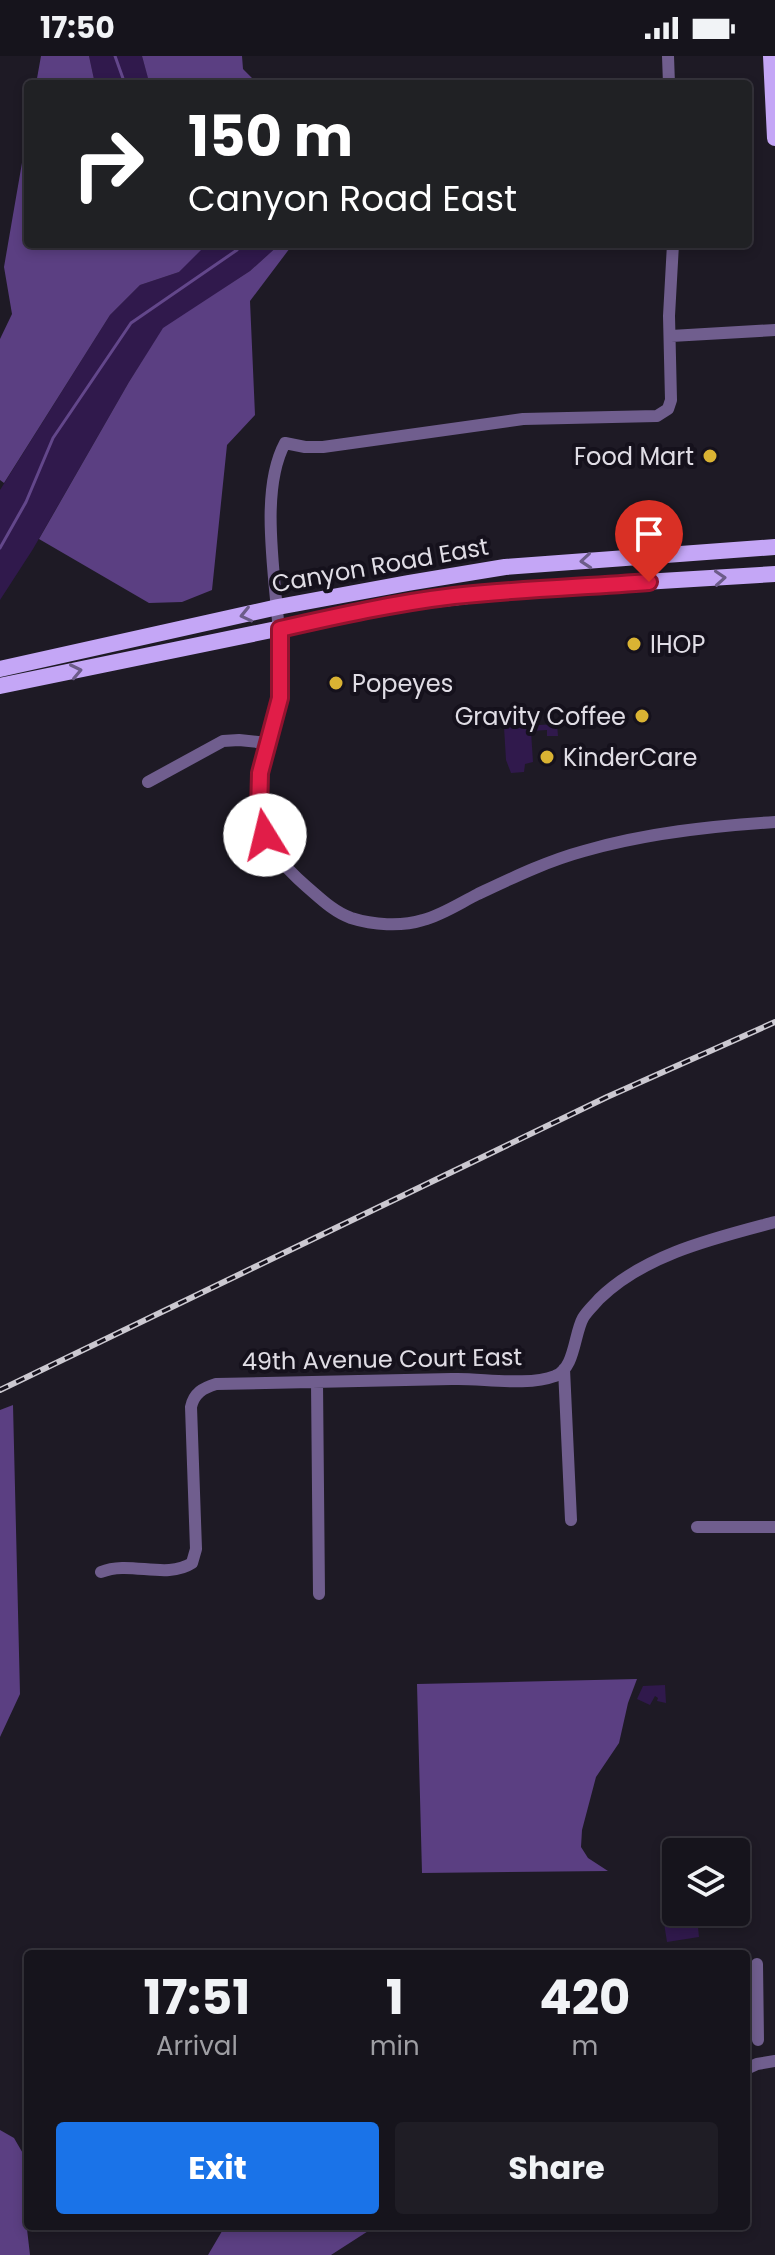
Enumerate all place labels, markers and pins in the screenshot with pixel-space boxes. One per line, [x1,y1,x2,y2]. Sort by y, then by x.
place label: Food Mart [574,440,694,473]
marker: Food Mart [701,447,719,465]
pin [615,500,683,582]
place label: IHOP [650,628,705,661]
marker: IHOP [625,635,643,653]
place label: Popeyes [352,667,453,700]
marker: Popeyes [327,674,345,692]
place label: Gravity Coffee [455,700,626,733]
marker: Gravity Coffee [633,707,651,725]
place label: KinderCare [563,741,697,774]
marker: KinderCare [538,748,556,766]

